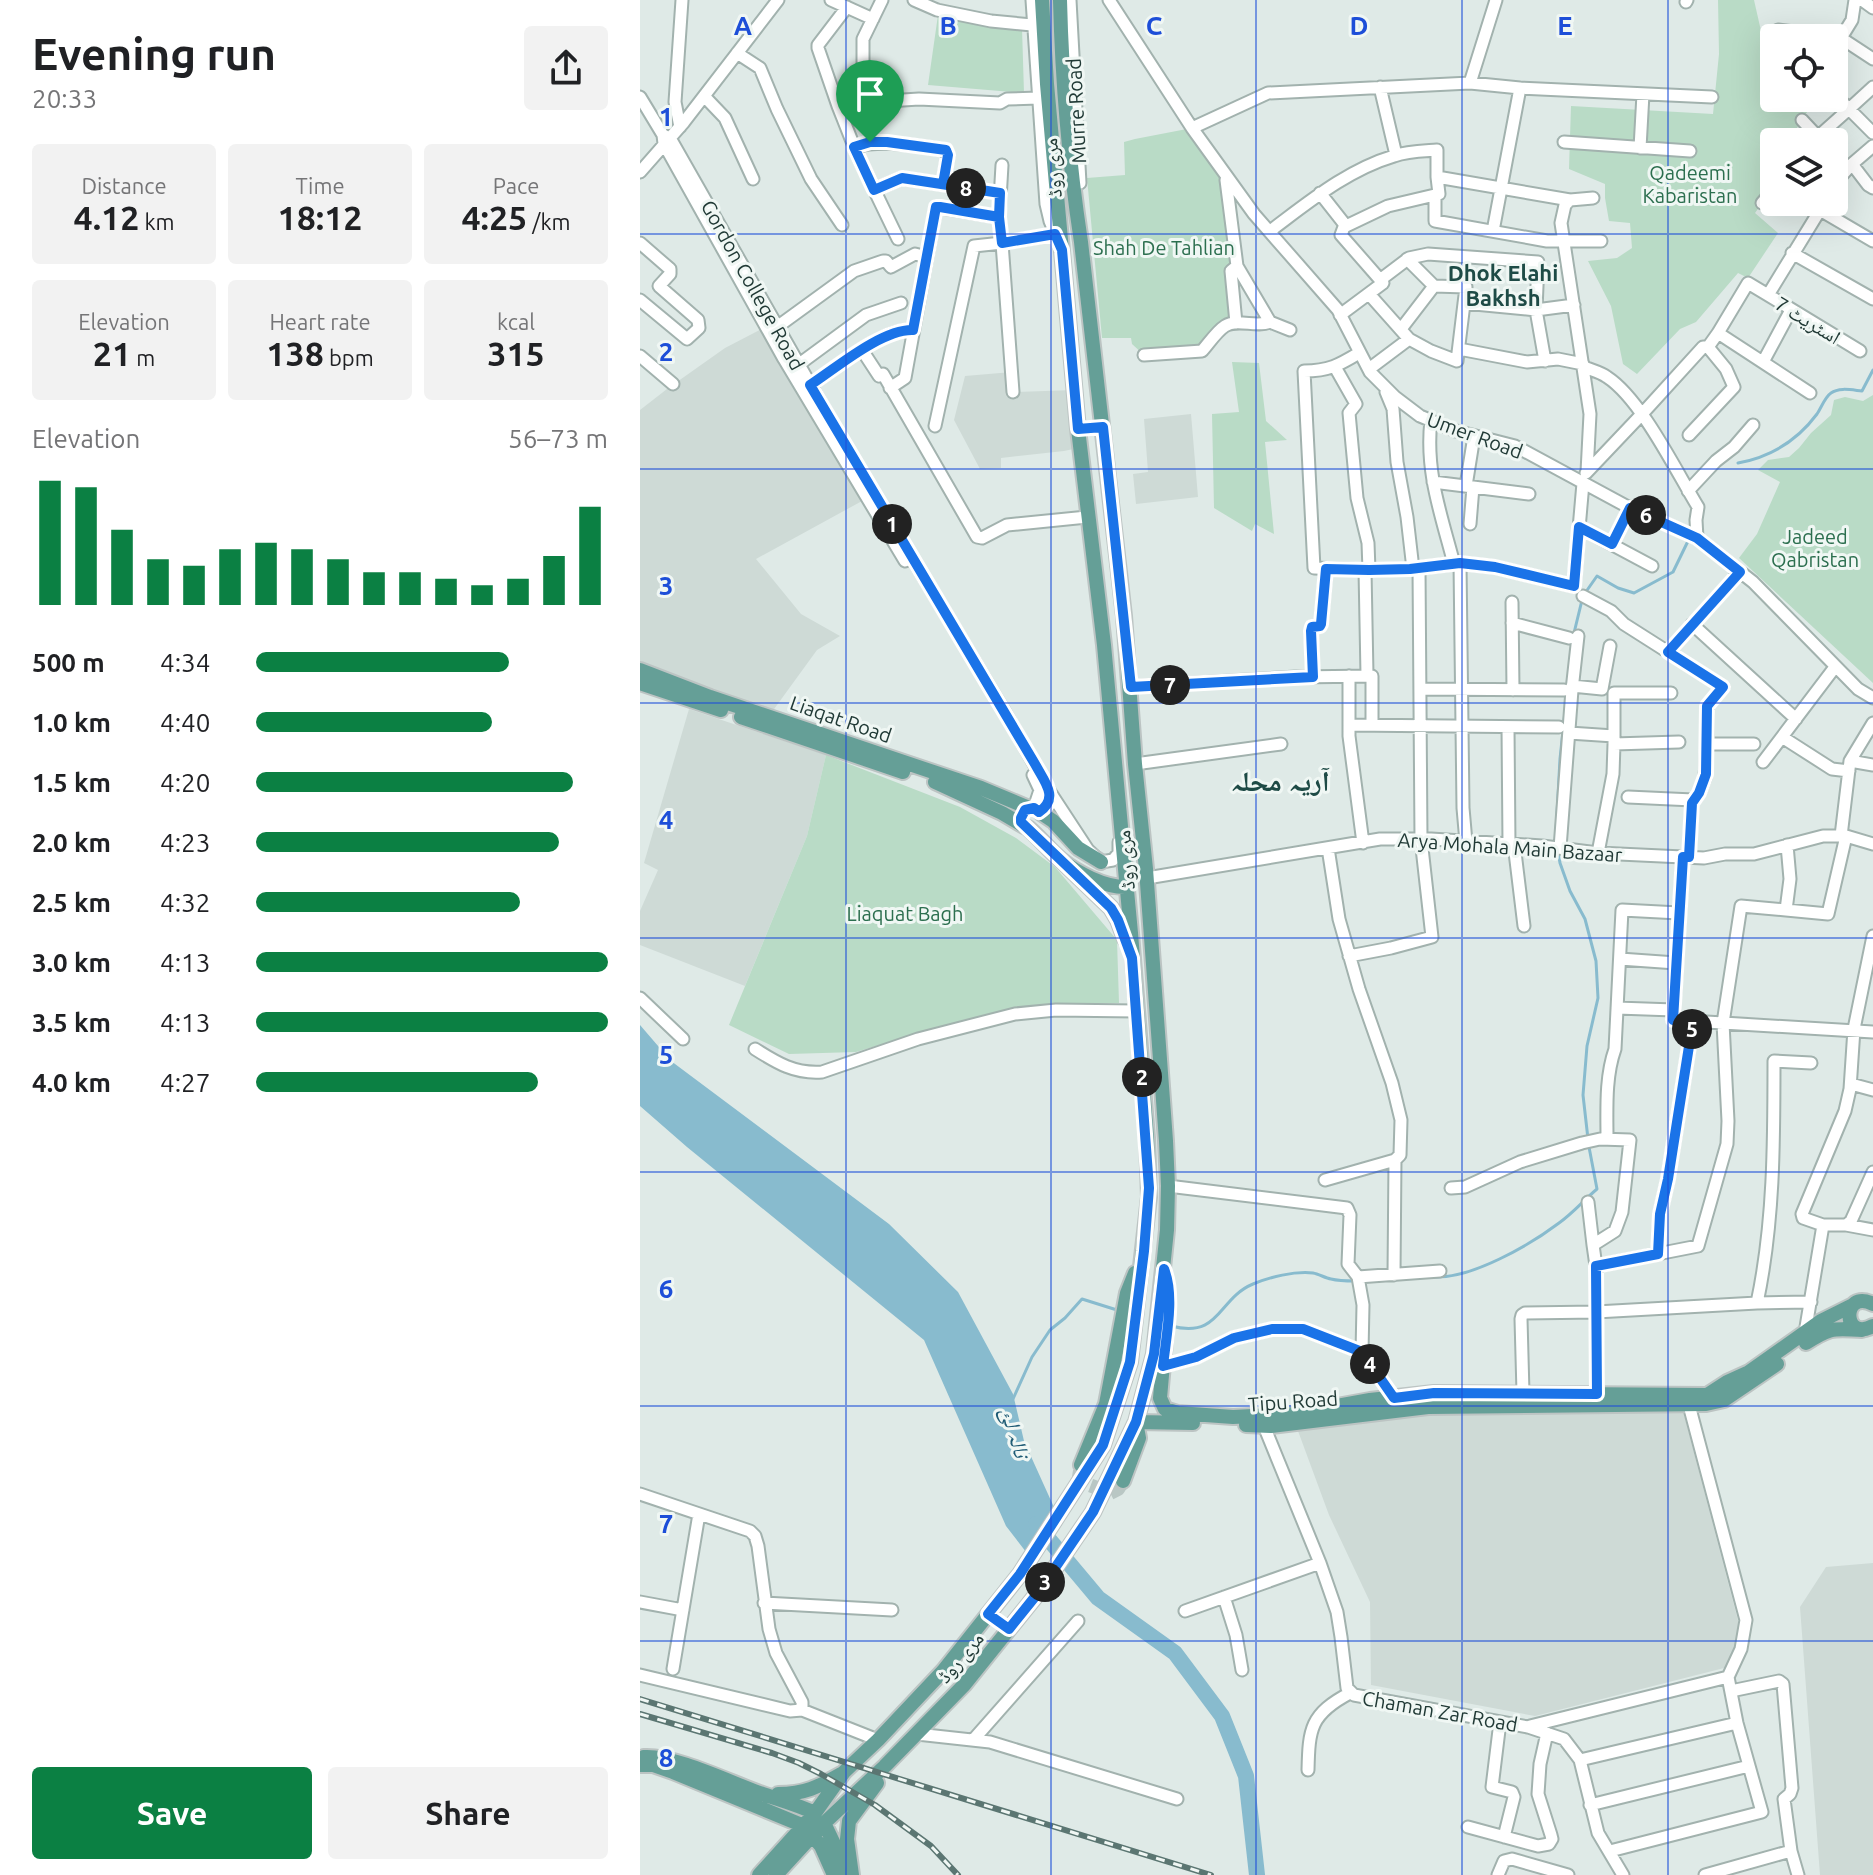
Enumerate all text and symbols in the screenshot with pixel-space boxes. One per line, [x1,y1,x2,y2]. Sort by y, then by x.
text: A [734,11,753,40]
text: B [939,11,957,40]
text: C [1146,11,1163,40]
text: D [1350,11,1368,40]
text: E [1557,11,1573,40]
map controls [1760,24,1848,216]
button: locate [1760,24,1848,112]
button: share [524,26,608,110]
text: Evening run [32,29,276,78]
street label: Murre Road [1062,58,1090,164]
pin [836,60,904,142]
icon: arrive [848,72,892,116]
text: 20:33 [32,84,97,113]
text: 1 [659,102,673,131]
button: layers [1760,128,1848,216]
street label: مری روڈ [1038,137,1067,199]
park label: Qadeemi Kabaristan [1642,161,1738,207]
pin: 8 [946,168,986,208]
text: Distance [81,173,167,198]
text: Time [295,173,345,198]
text: Pace [493,173,539,198]
text: 8 [960,175,972,200]
street label: Gordon College Road [697,196,809,374]
text: 4.12 [73,198,139,236]
text: 18:12 [277,198,363,236]
text: 4:25 [461,198,527,236]
text: km [139,209,175,234]
text: /km [527,209,571,234]
park label: Shah De Tahlian [1093,236,1235,259]
district label: Dhok Elahi Bakhsh [1448,260,1558,310]
street label: اسٹریٹ 7 [1771,292,1845,349]
text: Elevation [78,309,170,334]
text: Heart rate [269,309,371,334]
text: kcal [497,309,535,334]
text: 21 [93,334,131,372]
text: 138 [266,334,324,372]
text: 315 [487,334,545,372]
text: 2 [659,337,673,366]
text: m [131,345,155,370]
text: bpm [324,345,374,370]
street label: Umer Road [1424,407,1526,463]
text: Elevation [32,424,140,453]
text: 56–73 m [508,424,608,453]
pin: 6 [1626,495,1666,535]
text: 6 [1640,502,1652,527]
pin: 1 [872,504,912,544]
text: 1 [886,511,898,536]
park label: Jadeed Qabristan [1771,525,1859,571]
text: 3 [659,571,673,600]
text: 500 m [32,648,105,677]
text: 4:34 [160,648,210,677]
pin: 7 [1150,665,1190,705]
text: 7 [1164,672,1176,697]
street label: Liaqat Road [787,691,895,747]
text: 1.0 km [32,708,111,737]
text: 4:40 [160,708,210,737]
district label: آریہ محلہ [1230,765,1330,797]
text: 1.5 km [32,768,111,797]
text: 4:20 [160,768,210,797]
text: 4 [659,805,673,834]
text: 2.0 km [32,828,111,857]
text: 4:23 [160,828,210,857]
street label: Arya Mohala Main Bazaar [1397,828,1624,866]
street label: مری روڈ [1111,829,1140,891]
text: 2.5 km [32,888,111,917]
text: 4:32 [160,888,210,917]
park label: Liaquat Bagh [846,902,964,925]
text: 3.0 km [32,948,111,977]
text: 4:13 [160,948,210,977]
text: 3.5 km [32,1008,111,1037]
text: 4:13 [160,1008,210,1037]
pin: 5 [1672,1009,1712,1049]
text: 5 [1686,1016,1698,1041]
text: 5 [659,1040,673,1069]
pin: 2 [1122,1057,1162,1097]
text: 2 [1136,1064,1148,1089]
text: 4.0 km [32,1068,111,1097]
text: 4:27 [160,1068,210,1097]
text: 6 [659,1274,673,1303]
pin: 4 [1350,1344,1390,1384]
text: 4 [1364,1351,1376,1376]
street label: Tipu Road [1247,1386,1339,1416]
water label: نالہ لئ [995,1404,1036,1464]
text: 7 [659,1509,673,1538]
pin: 3 [1025,1562,1065,1602]
text: 3 [1039,1569,1051,1594]
street label: مری روڈ [932,1627,989,1688]
street label: Chaman Zar Road [1361,1686,1519,1736]
text: 8 [659,1743,673,1772]
button: Save [32,1767,312,1859]
button: Share [328,1767,608,1859]

